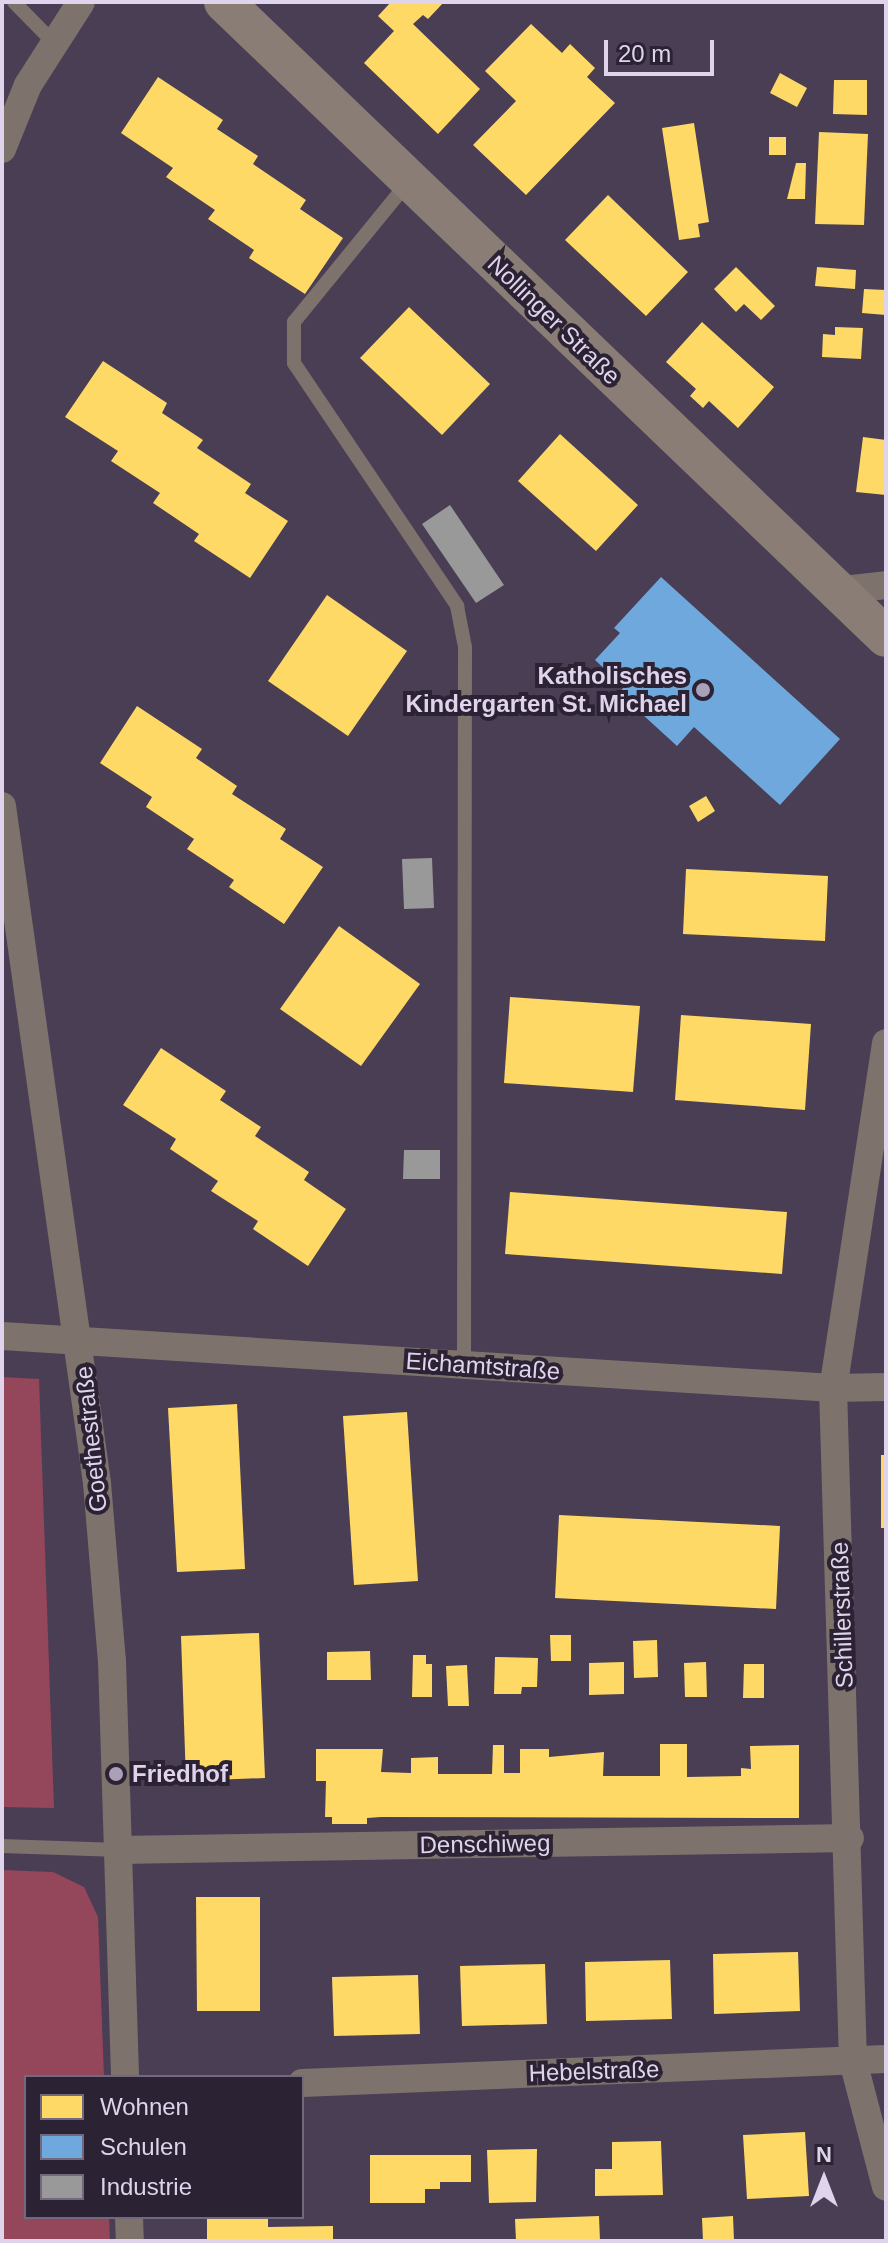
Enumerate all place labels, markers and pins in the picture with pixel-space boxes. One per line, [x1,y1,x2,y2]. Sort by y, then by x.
place label: Katholisches Kindergarten St. Michael [406,662,687,718]
marker: Katholisches Kindergarten St. Michael [694,681,712,699]
place label: Friedhof [132,1760,228,1788]
marker: Friedhof [107,1765,125,1783]

